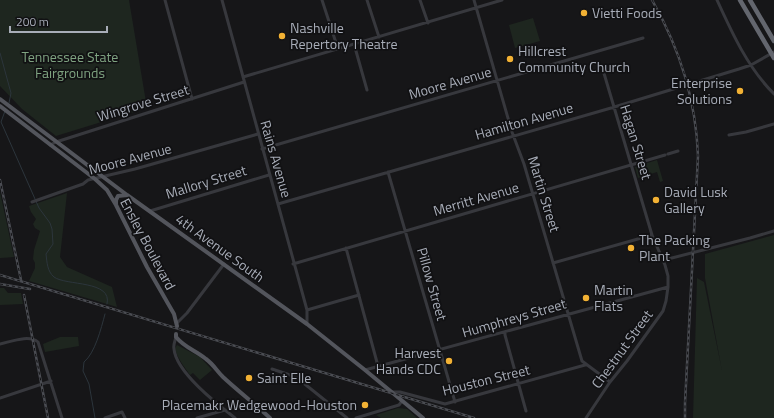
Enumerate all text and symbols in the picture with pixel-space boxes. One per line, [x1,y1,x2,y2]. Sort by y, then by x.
place label: Vietti Foods [592,2,662,23]
scale bar [10,8,107,34]
marker: Vietti Foods [579,8,589,18]
text: 200 m [16,12,49,31]
place label: Nashville Repertory Theatre [290,17,398,54]
marker: Nashville Repertory Theatre [277,31,287,41]
place label: Hillcrest Community Church [518,40,630,77]
park label: Tennessee State Fairgrounds [22,46,118,83]
marker: Hillcrest Community Church [505,54,515,64]
street label: Moore Avenue [406,61,494,104]
place label: Enterprise Solutions [671,72,732,109]
street label: Wingrove Street [94,79,191,126]
marker: Enterprise Solutions [735,86,745,96]
street label: Hamilton Avenue [472,96,575,145]
street label: Hagan Street [615,102,658,182]
street label: Rains Avenue [255,118,298,200]
street label: Moore Avenue [86,137,174,180]
street label: Martin Street [523,153,566,234]
street label: Mallory Street [163,159,249,204]
street label: Merritt Avenue [431,176,521,221]
place label: David Lusk Gallery [664,181,728,218]
street label: Ensley Boulevard [115,194,181,293]
marker: David Lusk Gallery [651,195,661,205]
street label: 4th Avenue South [172,208,269,287]
place label: The Packing Plant [639,229,710,266]
marker: The Packing Plant [626,243,636,253]
street label: Pillow Street [412,245,453,323]
place label: Martin Flats [594,279,633,316]
street label: Humphreys Street [459,293,568,342]
marker: Martin Flats [581,293,591,303]
street label: Chestnut Street [586,305,657,392]
place label: Harvest Hands CDC [376,342,441,379]
marker: Harvest Hands CDC [444,356,454,366]
street label: Houston Street [440,358,532,401]
place label: Saint Elle [257,367,311,388]
marker: Saint Elle [244,373,254,383]
place label: Placemakr Wedgewood-Houston [162,394,357,415]
marker: Placemakr Wedgewood-Houston [360,400,370,410]

